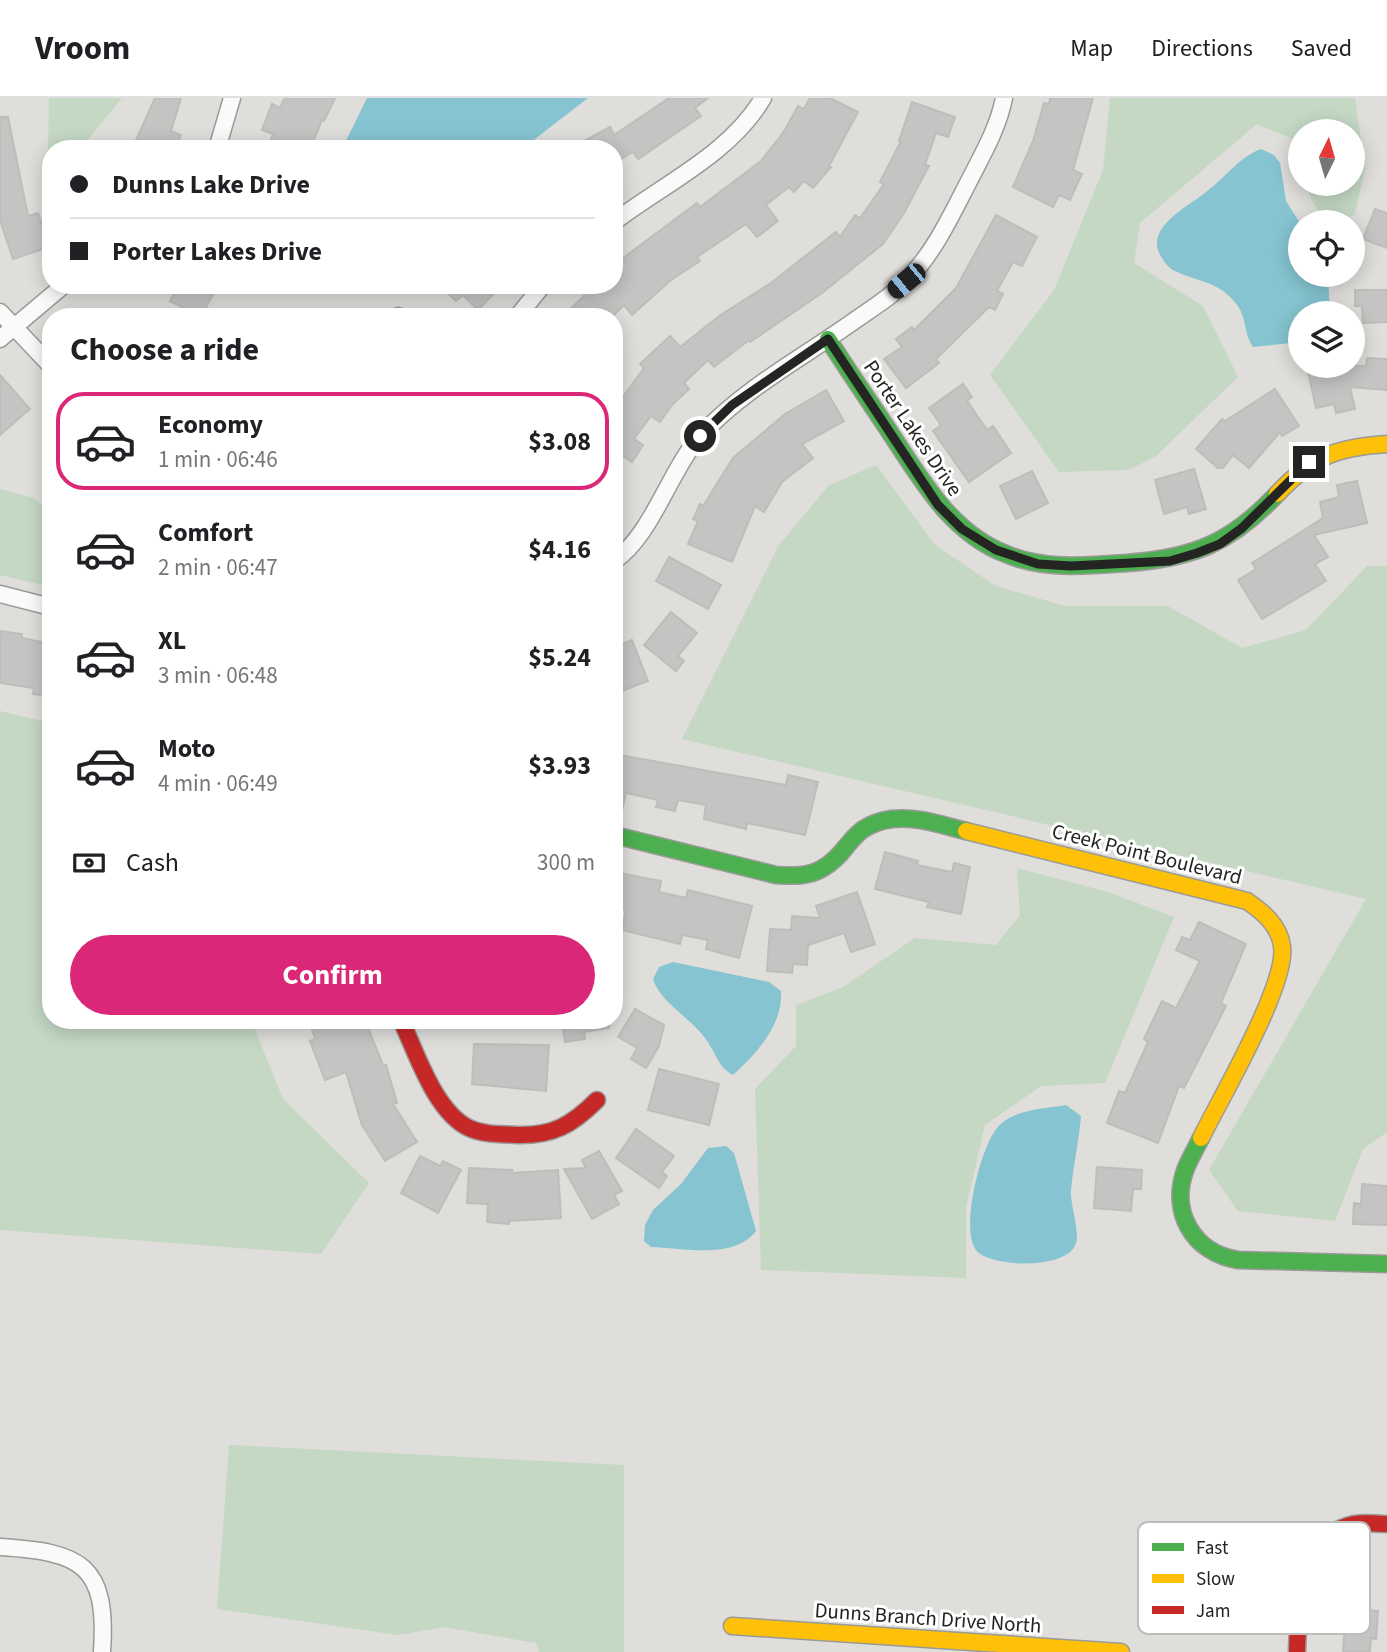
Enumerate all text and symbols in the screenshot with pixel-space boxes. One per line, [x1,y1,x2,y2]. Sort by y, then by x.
text: Vroom [35,25,130,72]
text: Map [1070,31,1113,66]
text: Directions [1151,31,1253,66]
text: Saved [1291,31,1352,66]
north arrow [1288,119,1365,196]
map controls [1288,119,1365,378]
text: Dunns Lake Drive [112,166,310,203]
button: locate [1288,210,1365,287]
text: Porter Lakes Drive [112,233,322,270]
car [884,260,929,302]
button: layers [1288,301,1365,378]
text: Choose a ride [70,327,259,373]
street label: Porter Lakes Drive [856,354,970,502]
text: Economy [158,406,263,443]
icon: car [74,410,137,473]
route start [684,420,716,452]
text: $3.08 [528,423,591,460]
text: 1 min · 06:46 [158,443,278,476]
route end [1293,446,1325,478]
text: Comfort [158,514,253,551]
icon: car [74,518,137,581]
text: $4.16 [528,531,591,568]
text: 2 min · 06:47 [158,551,278,584]
text: XL [158,622,186,659]
icon: car [74,626,137,689]
text: $5.24 [528,639,591,676]
text: 3 min · 06:48 [158,659,278,692]
text: Moto [158,730,215,767]
icon: car [74,734,137,797]
text: $3.93 [528,747,591,784]
text: 4 min · 06:49 [158,767,278,800]
street label: Creek Point Boulevard [1049,816,1245,892]
icon: cash [70,844,108,882]
text: Cash [126,844,179,881]
text: 300 m [537,846,595,879]
button: Confirm [70,935,595,1015]
legend [1138,1522,1370,1634]
text: Fast [1196,1535,1229,1562]
text: Slow [1196,1566,1235,1593]
street label: Dunns Branch Drive North [814,1595,1042,1641]
text: Jam [1196,1598,1230,1625]

